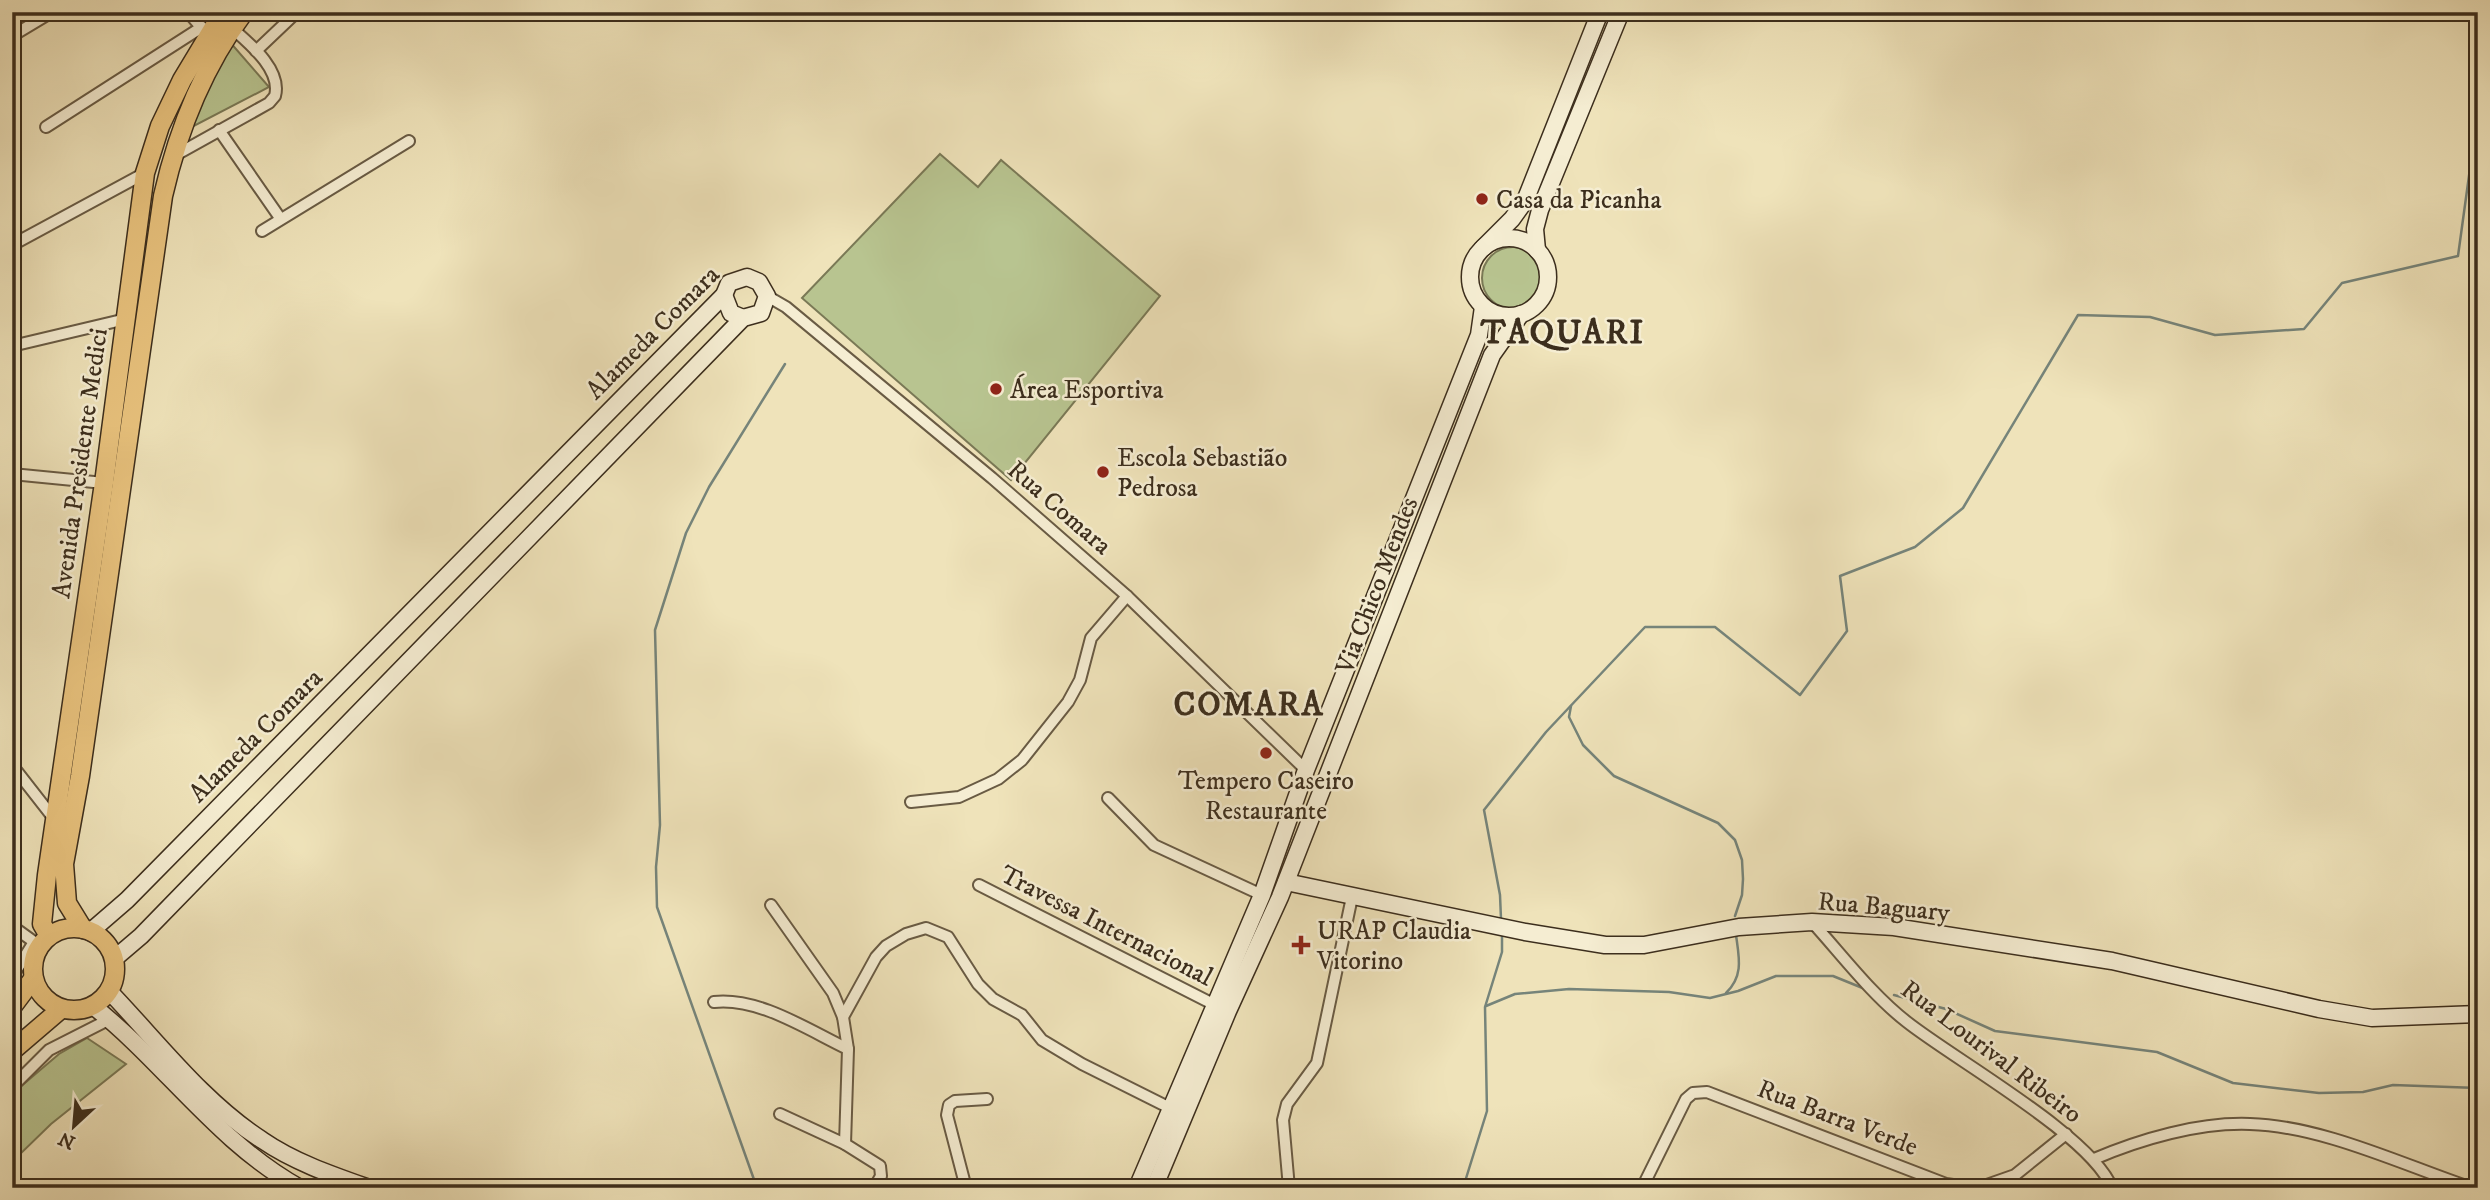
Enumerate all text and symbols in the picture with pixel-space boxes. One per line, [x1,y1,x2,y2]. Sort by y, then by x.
place label: Casa da Picanha [1496,184,1662,217]
marker: Casa da Picanha [1474,191,1490,207]
street label: Alameda Comara [579,259,727,407]
district label: TAQUARI [1480,313,1645,354]
street label: Avenida Presidente Medici [45,326,116,600]
place label: Área Esportiva [1010,373,1164,407]
marker: Área Esportiva [988,381,1004,397]
place label: Escola Sebastião Pedrosa [1117,442,1287,505]
street label: Rua Comara [1000,454,1118,562]
marker: Escola Sebastião Pedrosa [1095,464,1111,480]
street label: Via Chico Mendes [1328,492,1426,680]
street label: Alameda Comara [182,662,330,810]
district label: COMARA [1173,685,1325,726]
marker: Tempero Caseiro Restaurante [1258,745,1274,761]
place label: Tempero Caseiro Restaurante [1178,765,1354,828]
street label: Travessa Internacional [994,858,1218,994]
street label: Rua Baguary [1817,885,1952,930]
place label: URAP Claudia Vitorino [1316,915,1471,978]
marker: URAP Claudia Vitorino [1291,935,1311,955]
street label: Rua Lourival Ribeiro [1894,973,2088,1131]
street label: Rua Barra Verde [1753,1073,1922,1164]
north arrow [38,1092,108,1162]
text: N [55,1126,79,1154]

